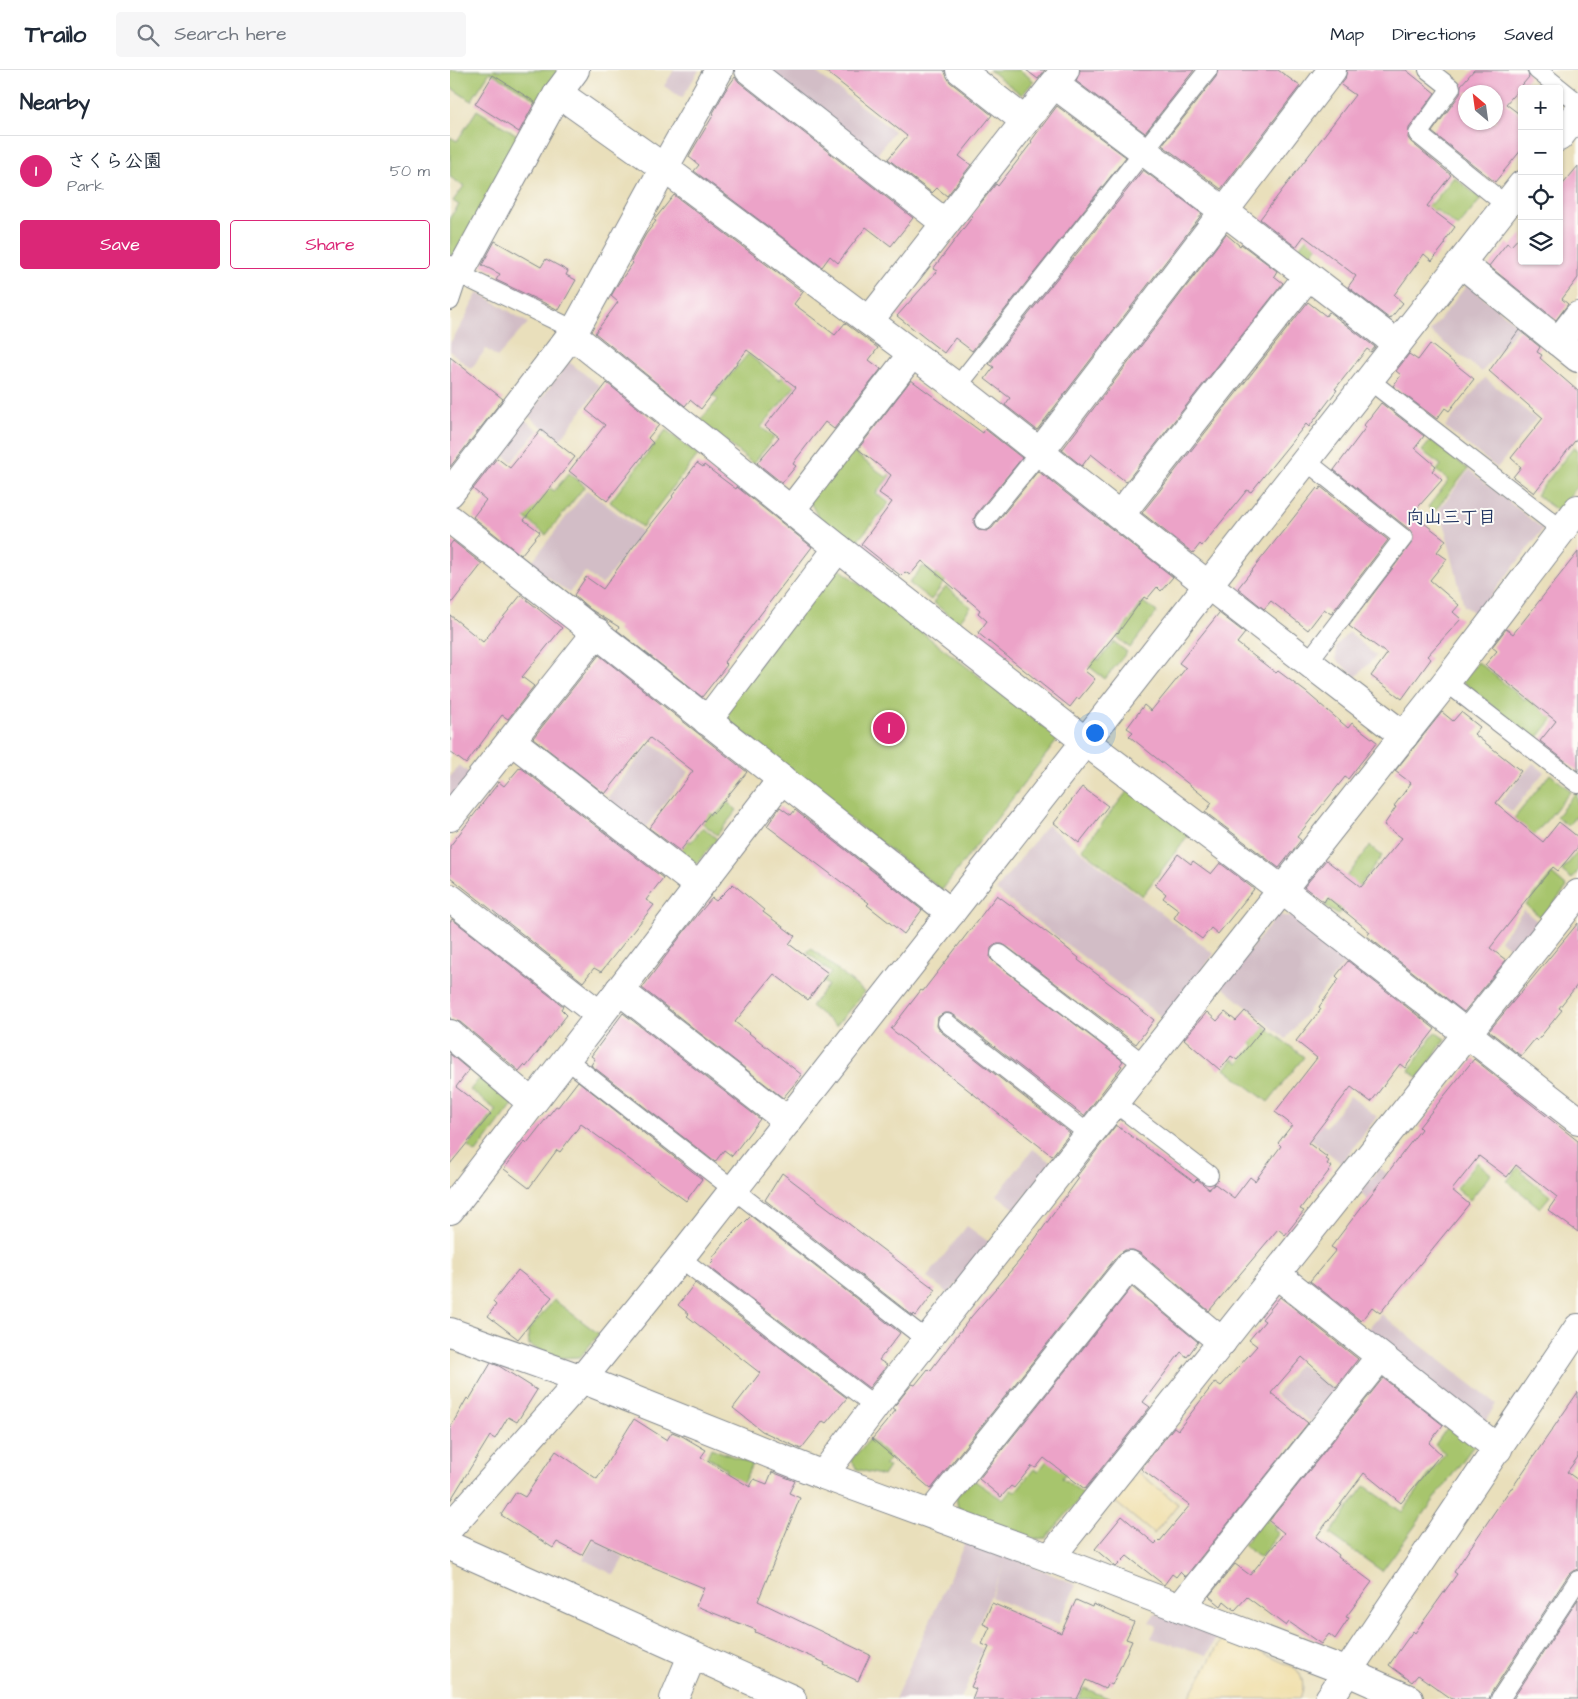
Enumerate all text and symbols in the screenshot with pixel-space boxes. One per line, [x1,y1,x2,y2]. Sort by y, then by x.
search box [116,12,466,57]
text: Trailo [25,18,86,52]
icon: search [134,21,162,49]
text: Search here [174,21,286,48]
text: Map [1330,22,1364,47]
text: Directions [1392,22,1476,47]
text: Saved [1504,22,1553,47]
north arrow [1458,85,1503,130]
map controls [1518,85,1563,265]
button: + [1518,85,1563,130]
text: Nearby [20,88,90,117]
button: − [1518,130,1563,175]
text: さくら公園 [67,148,162,175]
text: 1 [35,160,37,182]
text: 50 m [390,160,430,182]
text: Park [67,175,104,197]
button: locate [1518,175,1563,220]
button: Save [20,220,220,269]
button: Share [230,220,430,269]
button: layers [1518,220,1563,265]
district label: 向山三丁目 [1406,505,1496,530]
pin: 1 [873,709,905,747]
your location [1082,720,1108,746]

